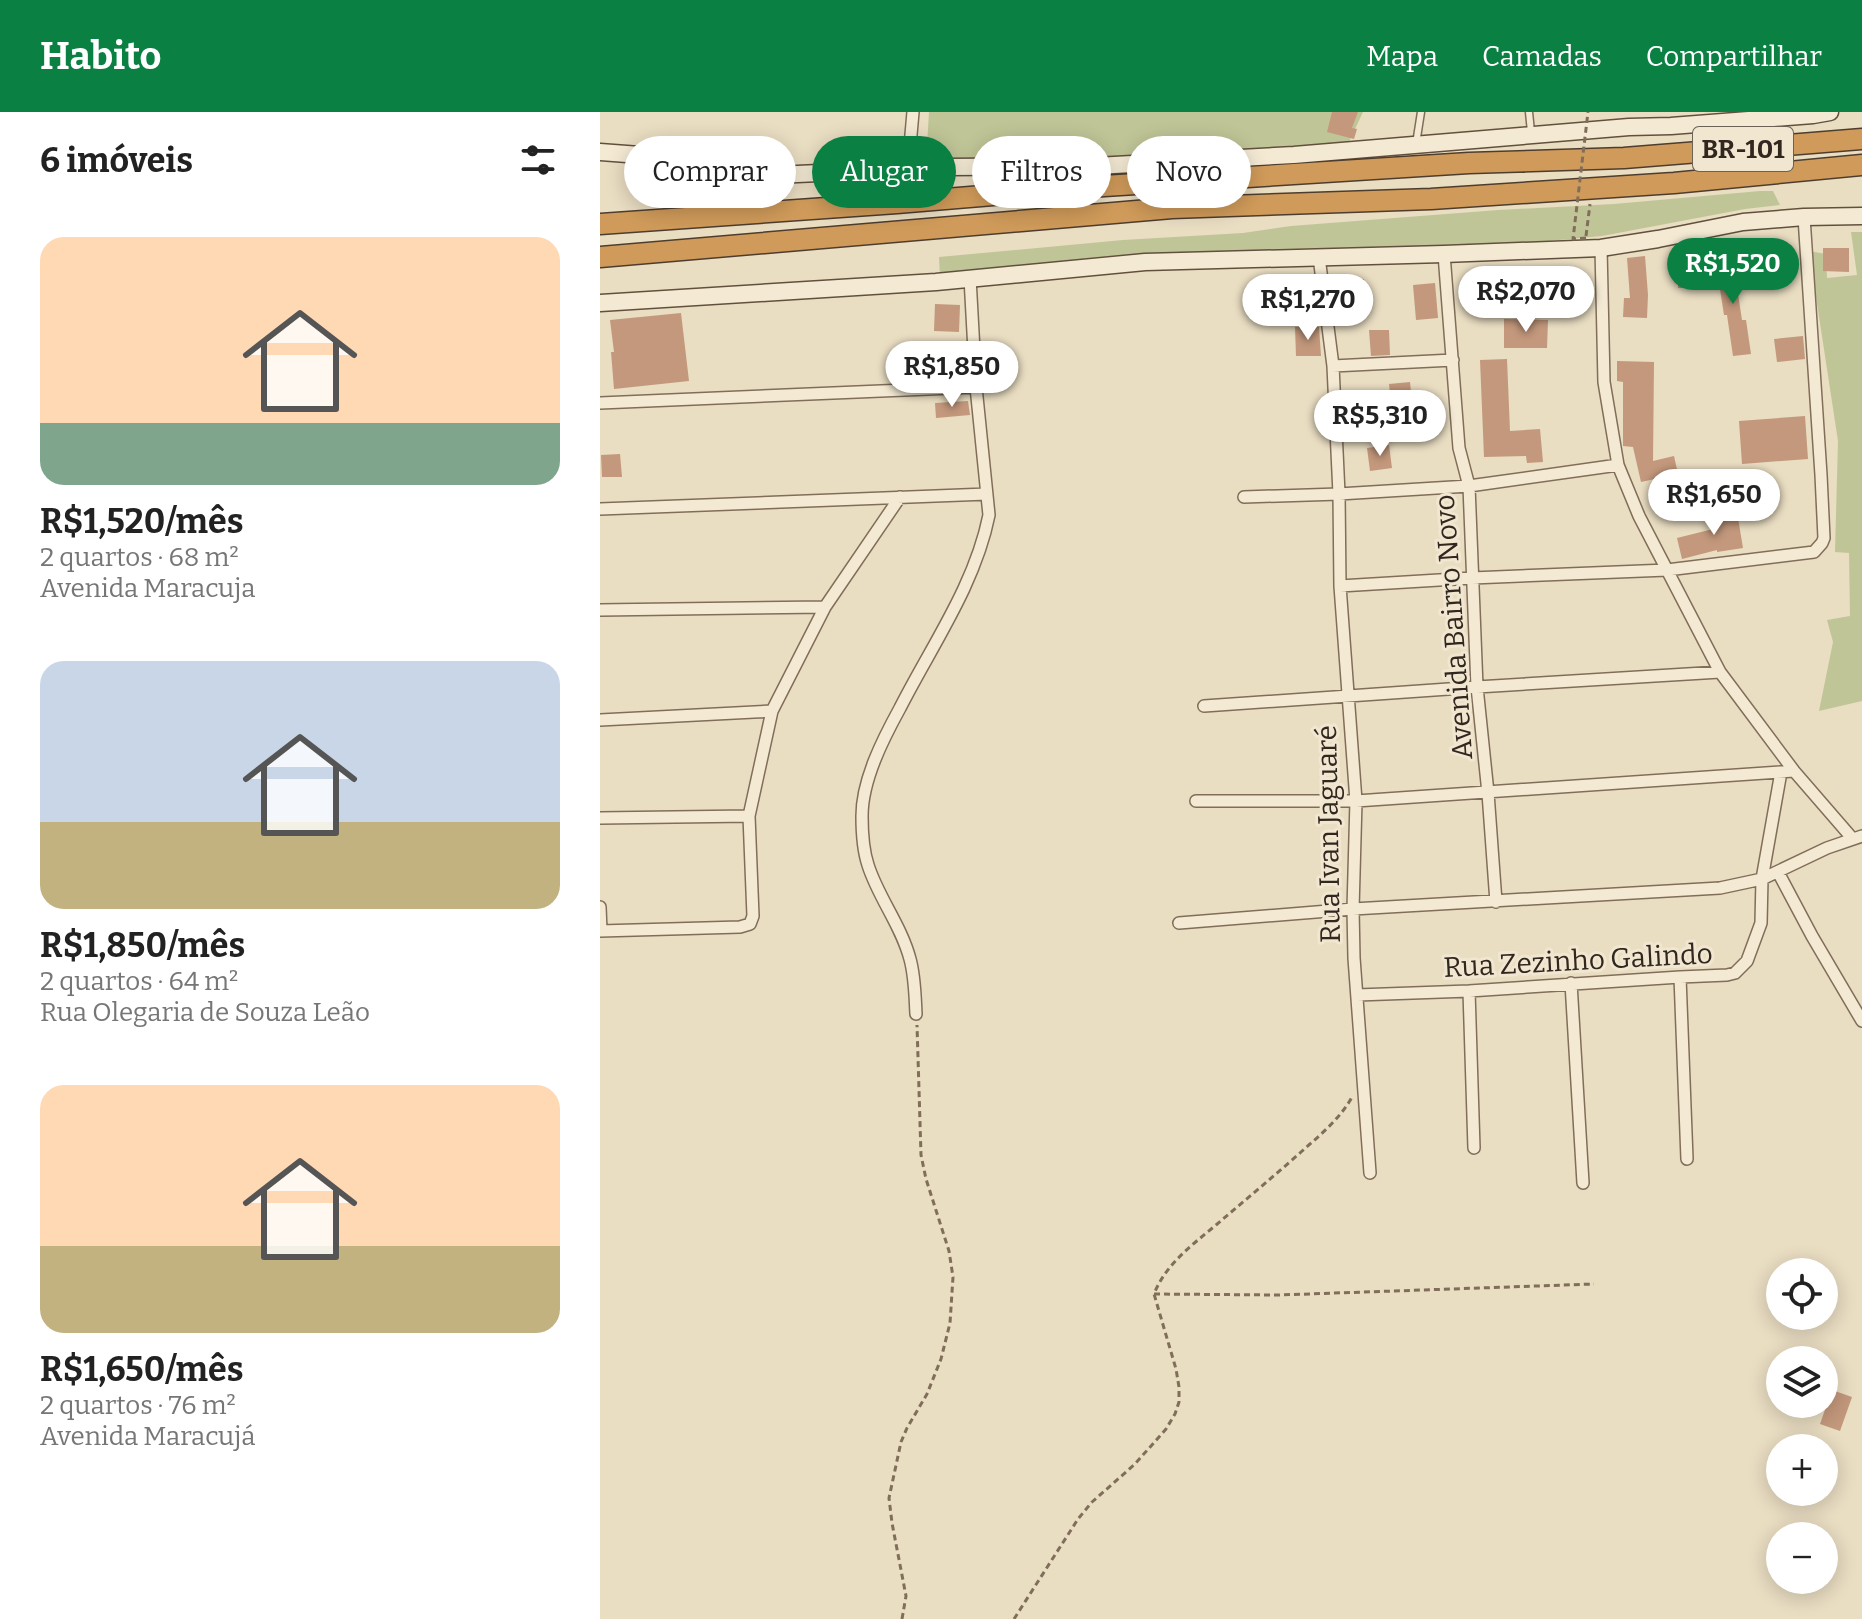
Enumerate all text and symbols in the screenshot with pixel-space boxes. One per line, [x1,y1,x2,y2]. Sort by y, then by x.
text: Habito [40,33,162,79]
text: Mapa [1366,40,1438,73]
text: Camadas [1482,40,1602,73]
text: Compartilhar [1646,40,1822,73]
road number: BR-101 [1693,127,1793,171]
chip: Comprar [624,136,796,208]
chip: Alugar [812,136,956,208]
chip: Filtros [972,136,1111,208]
chip: Novo [1127,136,1251,208]
icon: filters [516,138,560,182]
text: 6 imóveis [40,140,193,181]
pin: R$1,520 [1659,238,1807,306]
text: R$1,520 [1685,248,1781,279]
pin: R$2,070 [1452,266,1600,334]
pin: R$1,270 [1234,274,1382,342]
text: R$2,070 [1476,276,1576,307]
text: R$1,270 [1260,284,1356,315]
icon: home [228,289,372,433]
pin: R$1,850 [878,341,1026,409]
text: R$1,850 [903,351,1001,382]
pin: R$5,310 [1306,390,1454,458]
text: R$5,310 [1332,400,1428,431]
pin: R$1,650 [1640,469,1788,537]
text: R$1,650 [1666,479,1762,510]
street label: Avenida Bairro Novo [1428,493,1479,760]
text: R$1,520/mês [40,501,243,542]
text: 2 quartos · 68 m² [40,542,239,573]
text: Avenida Maracuja [40,573,255,604]
icon: home [228,713,372,857]
street label: Rua Ivan Jaguaré [1310,725,1347,943]
text: R$1,850/mês [40,925,245,966]
street label: Rua Zezinho Galindo [1443,937,1714,984]
text: 2 quartos · 64 m² [40,966,238,997]
text: Rua Olegaria de Souza Leão [40,997,370,1028]
icon: home [228,1137,372,1281]
map controls [1766,1258,1838,1594]
button: locate [1766,1258,1838,1330]
button: layers [1766,1346,1838,1418]
text: R$1,650/mês [40,1349,243,1390]
text: 2 quartos · 76 m² [40,1390,236,1421]
text: Avenida Maracujá [40,1421,255,1452]
button: + [1766,1434,1838,1506]
button: − [1766,1522,1838,1594]

